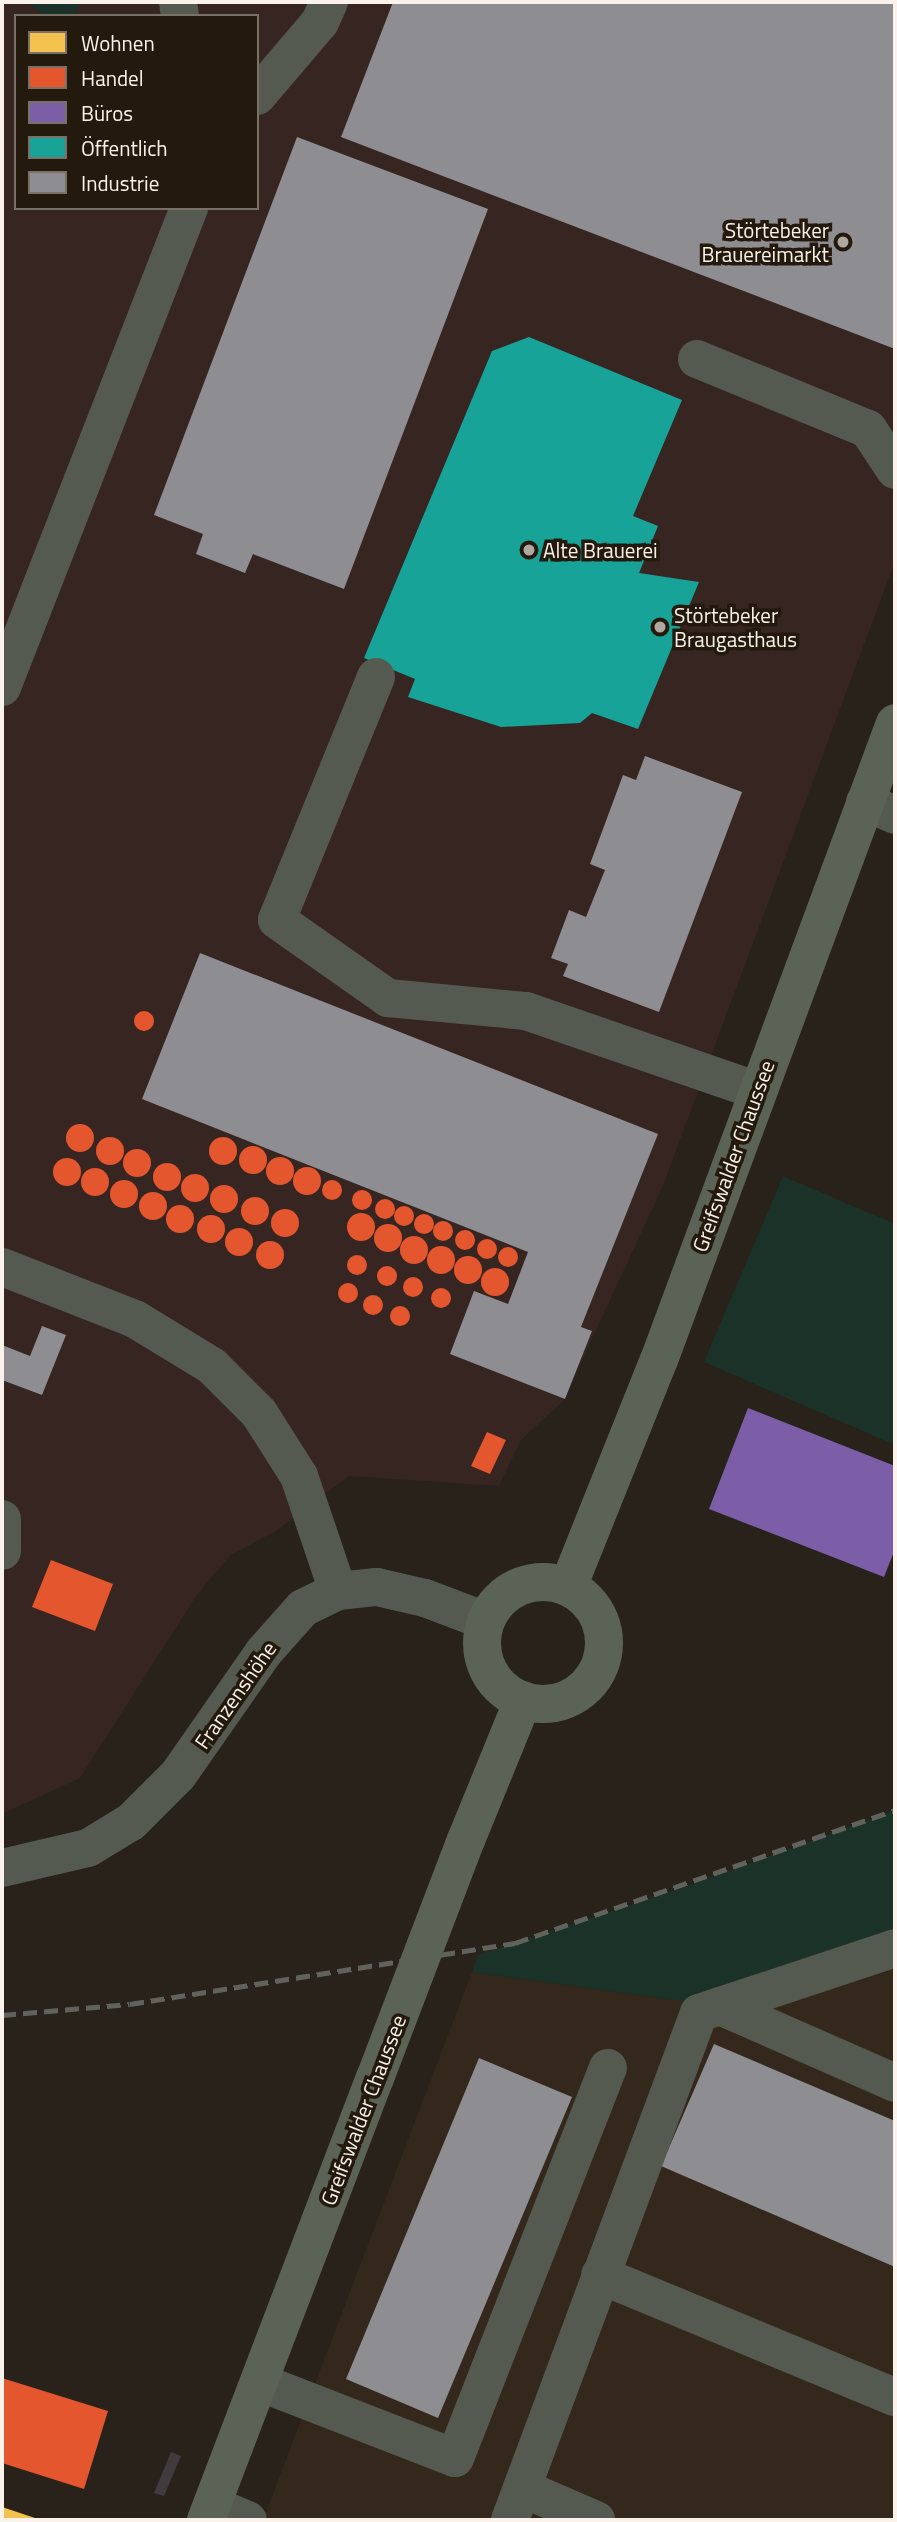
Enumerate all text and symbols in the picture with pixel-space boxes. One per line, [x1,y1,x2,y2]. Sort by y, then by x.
legend [14,14,259,210]
text: Wohnen [81,27,155,59]
text: Handel [81,62,144,94]
text: Büros [81,97,133,129]
text: Öffentlich [81,132,168,164]
text: Industrie [81,167,159,199]
place label: Störtebeker Brauereimarkt [701,217,829,267]
marker: Störtebeker Brauereimarkt [835,234,851,250]
place label: Alte Brauerei [543,537,658,563]
marker: Alte Brauerei [521,542,537,558]
place label: Störtebeker Braugasthaus [674,602,797,652]
marker: Störtebeker Braugasthaus [652,619,668,635]
street label: Greifswalder Chaussee [687,1057,779,1255]
street label: Franzenshöhe [189,1637,281,1753]
street label: Greifswalder Chaussee [315,2011,411,2209]

